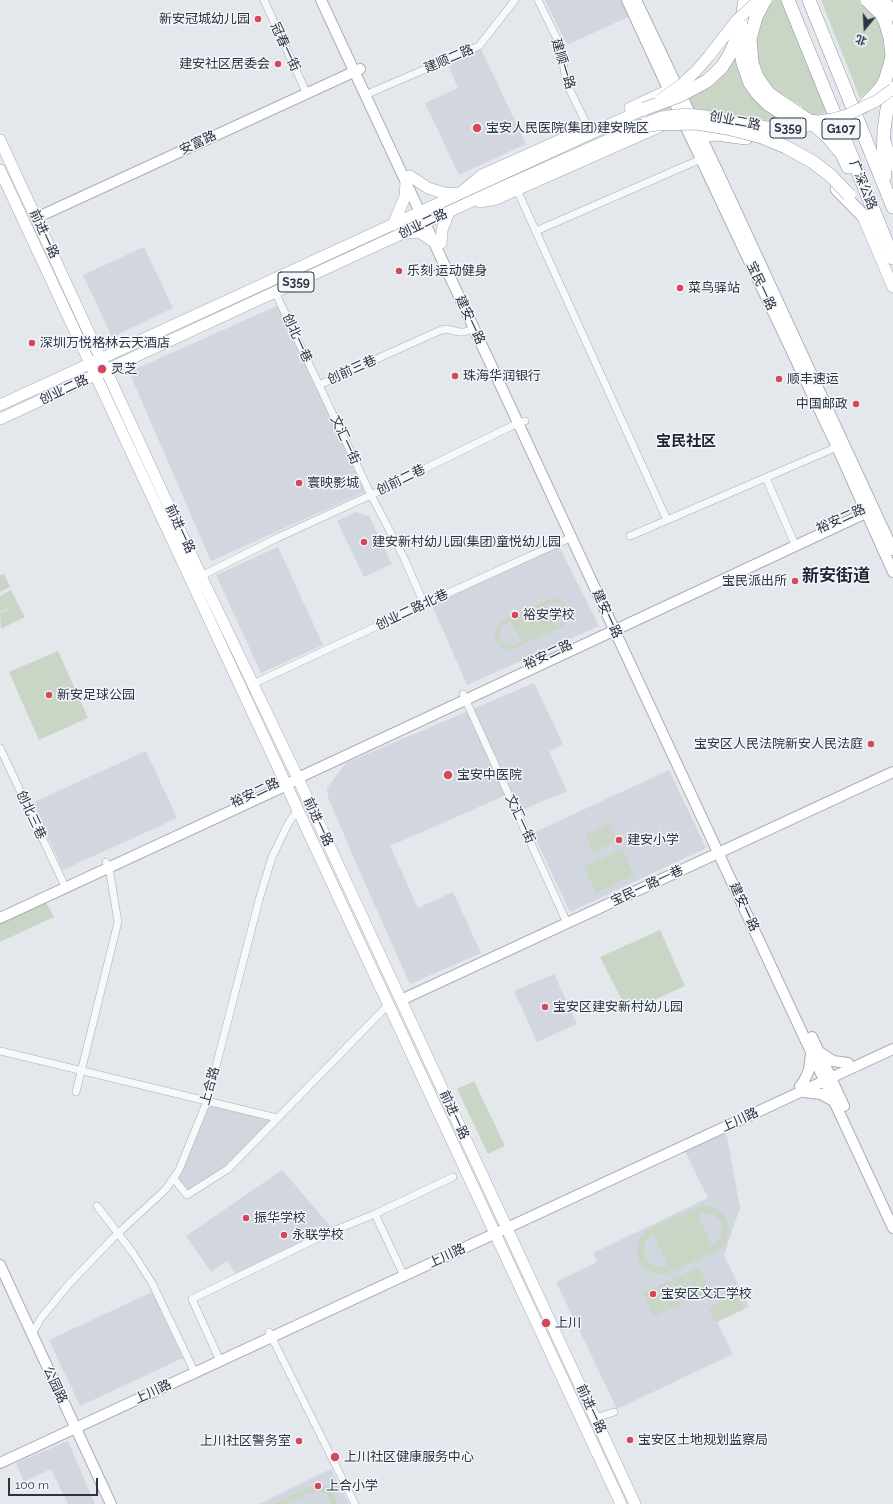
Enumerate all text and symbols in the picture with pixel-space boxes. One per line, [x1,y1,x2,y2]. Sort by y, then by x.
north arrow [845,8,885,48]
place label: 新安冠城幼儿园 [159,11,250,27]
marker: 新安冠城幼儿园 [253,14,263,24]
street label: 冠春一街 [267,20,303,74]
text: 北 [854,32,868,48]
street label: 建顺一路 [548,37,578,91]
street label: 建顺二路 [422,42,476,76]
place label: 建安社区居委会 [179,56,270,72]
marker: 建安社区居委会 [273,59,283,69]
street label: 创业二路 [708,108,762,134]
road number: S359 [770,118,806,138]
road number: G107 [822,119,860,139]
place label: 宝安人民医院(集团)建安院区 [486,120,649,136]
marker: 宝安人民医院(集团)建安院区 [471,122,483,134]
street label: 安富路 [177,128,219,158]
street label: 广深公路 [846,158,880,212]
street label: 创业二路 [396,206,450,242]
street label: 前进一路 [26,207,62,261]
street label: 宝民一路 [743,259,779,313]
place label: 乐刻·运动健身 [407,263,487,279]
marker: 乐刻·运动健身 [394,266,404,276]
road number: S359 [278,272,314,292]
place label: 菜鸟驿站 [688,280,740,296]
marker: 菜鸟驿站 [675,283,685,293]
street label: 建安一路 [452,293,488,347]
street label: 创北一巷 [279,311,315,365]
place label: 深圳万悦格林云天酒店 [40,335,170,351]
marker: 深圳万悦格林云天酒店 [27,338,37,348]
street label: 创前三巷 [325,352,379,388]
place label: 灵芝 [111,361,137,377]
marker: 灵芝 [96,363,108,375]
place label: 珠海华润银行 [463,368,541,384]
marker: 珠海华润银行 [450,371,460,381]
place label: 顺丰速运 [787,371,839,387]
street label: 创业二路 [37,372,91,408]
marker: 顺丰速运 [774,374,784,384]
place label: 中国邮政 [796,396,848,412]
marker: 中国邮政 [851,399,861,409]
street label: 文汇一街 [327,413,363,467]
district label: 宝民社区 [656,432,716,450]
street label: 创前二巷 [374,462,428,498]
place label: 寰映影城 [307,475,359,491]
marker: 寰映影城 [294,478,304,488]
street label: 裕安二路 [814,501,868,537]
street label: 前进一路 [162,502,198,556]
place label: 建安新村幼儿园(集团)童悦幼儿园 [372,534,561,550]
marker: 建安新村幼儿园(集团)童悦幼儿园 [359,537,369,547]
district label: 新安街道 [802,566,870,586]
place label: 宝民派出所 [722,573,787,589]
marker: 宝民派出所 [790,576,800,586]
street label: 创业二路北巷 [373,586,451,634]
street label: 建安一路 [589,587,625,641]
place label: 裕安学校 [523,607,575,623]
marker: 裕安学校 [510,610,520,620]
street label: 裕安二路 [521,637,575,673]
place label: 新安足球公园 [57,687,135,703]
marker: 新安足球公园 [44,690,54,700]
place label: 宝安区人民法院新安人民法庭 [694,736,863,752]
marker: 宝安区人民法院新安人民法庭 [866,739,876,749]
place label: 宝安中医院 [457,767,522,783]
marker: 宝安中医院 [442,769,454,781]
street label: 裕安二路 [228,775,282,811]
street label: 创北三巷 [13,788,49,842]
street label: 文汇一街 [502,792,538,846]
street label: 前进一路 [300,795,336,849]
place label: 建安小学 [627,832,679,848]
marker: 建安小学 [614,835,624,845]
street label: 宝民一路一巷 [608,862,686,910]
street label: 建安一路 [726,880,762,934]
place label: 宝安区建安新村幼儿园 [553,999,683,1015]
marker: 宝安区建安新村幼儿园 [540,1002,550,1012]
street label: 上合路 [197,1065,223,1107]
street label: 前进一路 [436,1088,472,1142]
street label: 上川路 [719,1105,761,1135]
place label: 振华学校 [254,1210,306,1226]
marker: 振华学校 [241,1213,251,1223]
place label: 永联学校 [292,1227,344,1243]
marker: 永联学校 [279,1230,289,1240]
street label: 上川路 [426,1241,468,1271]
place label: 宝安区文汇学校 [661,1286,752,1302]
marker: 宝安区文汇学校 [648,1289,658,1299]
place label: 上川 [555,1315,581,1331]
marker: 上川 [540,1317,552,1329]
street label: 公园路 [40,1364,70,1406]
street label: 上川路 [132,1377,174,1407]
street label: 前进一路 [573,1382,609,1436]
place label: 宝安区土地规划监察局 [638,1432,768,1448]
place label: 上川社区警务室 [200,1433,291,1449]
marker: 宝安区土地规划监察局 [625,1435,635,1445]
marker: 上川社区警务室 [294,1436,304,1446]
place label: 上川社区健康服务中心 [344,1449,474,1465]
marker: 上川社区健康服务中心 [329,1451,341,1463]
scale bar [10,1470,100,1496]
text: 100 m [15,1478,49,1492]
place label: 上合小学 [326,1478,378,1494]
marker: 上合小学 [313,1481,323,1491]

